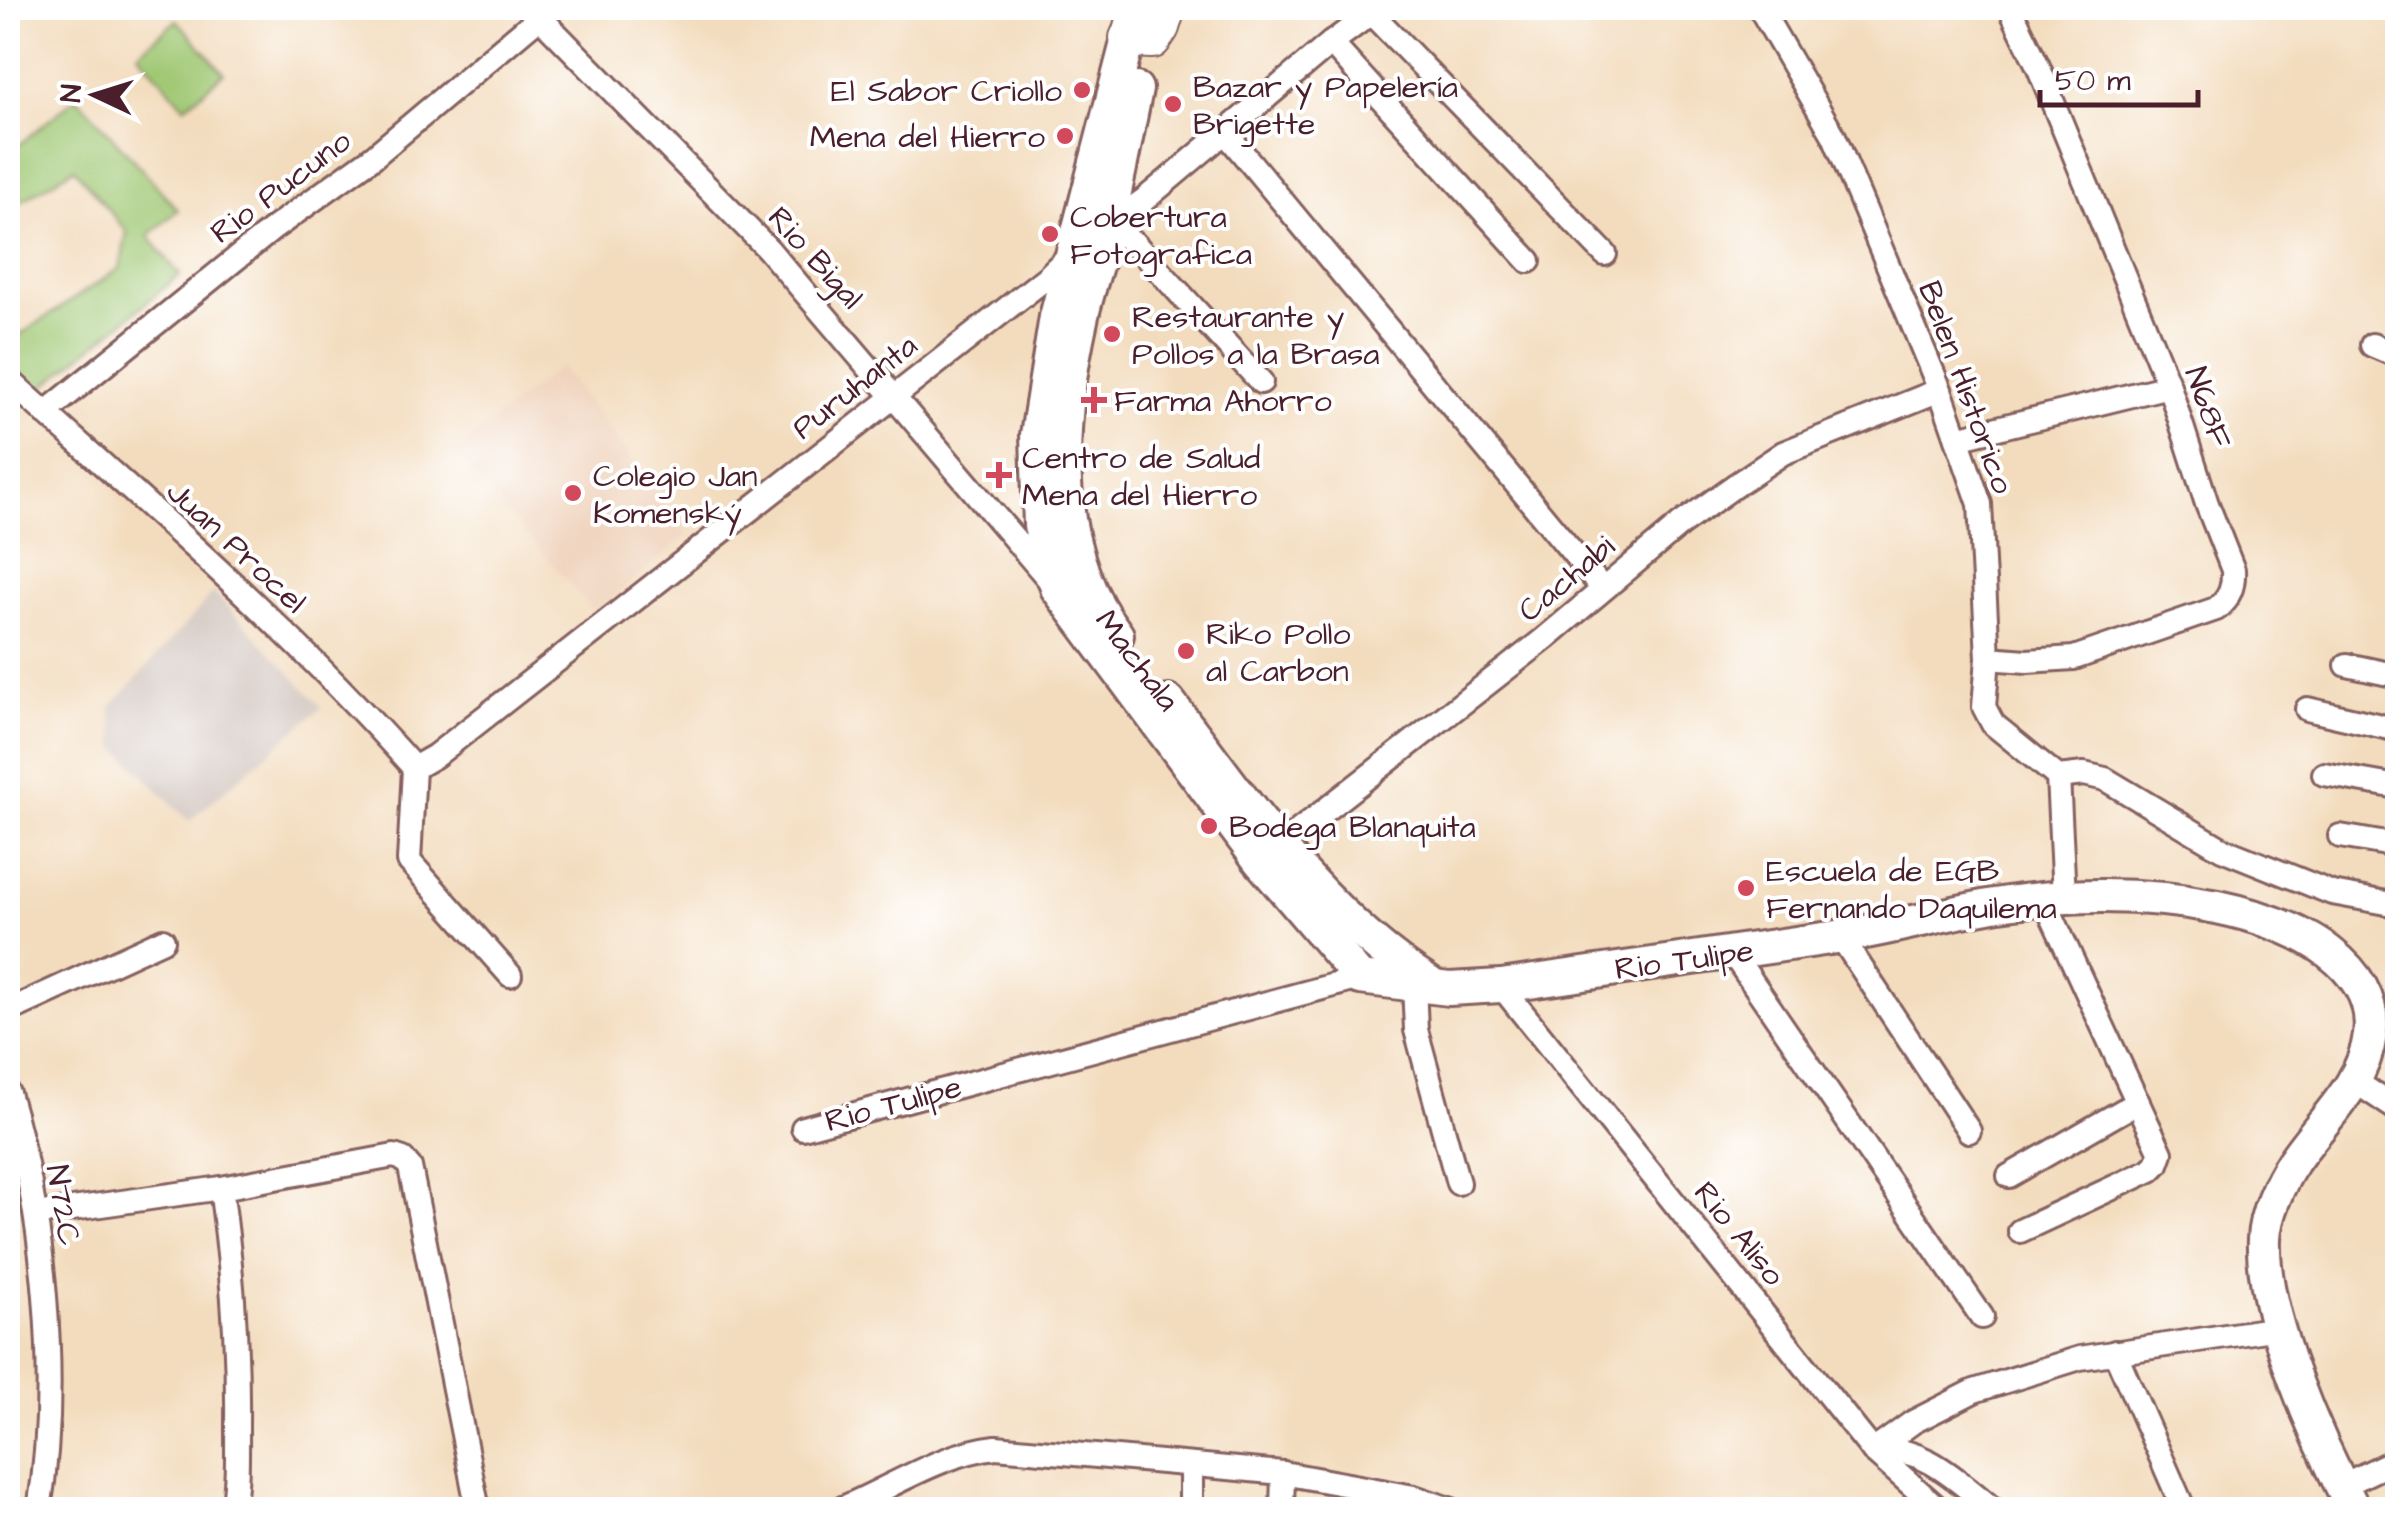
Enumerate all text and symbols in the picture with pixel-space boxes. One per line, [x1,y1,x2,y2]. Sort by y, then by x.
north arrow [45,45,145,145]
scale bar [2040,45,2198,107]
text: 50 m [2055,60,2131,102]
place label: Bazar y Papelería Brigette [1193,65,1458,147]
place label: El Sabor Criollo [831,69,1062,114]
marker: El Sabor Criollo [1071,79,1093,101]
text: N [51,83,92,103]
marker: Bazar y Papelería Brigette [1162,93,1184,115]
place label: Mena del Hierro [810,115,1045,160]
street label: Rio Pucuno [201,119,361,255]
marker: Mena del Hierro [1054,125,1076,147]
place label: Cobertura Fotografica [1070,195,1252,277]
street label: Rio Bigal [757,197,873,319]
marker: Cobertura Fotografica [1039,223,1061,245]
street label: Belen Historico [1906,275,2025,500]
place label: Restaurante y Pollos a la Brasa [1132,295,1380,377]
marker: Restaurante y Pollos a la Brasa [1101,323,1123,345]
street label: Puruhanta [783,324,927,450]
street label: N68F [2173,361,2242,454]
place label: Farma Ahorro [1114,379,1332,424]
marker: Farma Ahorro [1083,389,1105,411]
place label: Centro de Salud Mena del Hierro [1022,436,1260,518]
place label: Colegio Jan Komenský [593,454,757,536]
marker: Centro de Salud Mena del Hierro [986,462,1012,488]
street label: Juan Procel [156,470,316,624]
marker: Colegio Jan Komenský [562,482,584,504]
street label: Cachabi [1509,525,1625,633]
street label: Machala [1084,601,1190,721]
place label: Riko Pollo al Carbon [1206,612,1351,694]
marker: Riko Pollo al Carbon [1175,640,1197,662]
place label: Bodega Blanquita [1229,805,1476,850]
marker: Bodega Blanquita [1198,815,1220,837]
place label: Escuela de EGB Fernando Daquilema [1766,849,2057,931]
marker: Escuela de EGB Fernando Daquilema [1735,877,1757,899]
street label: Rio Tulipe [1612,928,1756,992]
street label: Rio Tulipe [820,1065,967,1144]
street label: N72C [34,1162,91,1249]
street label: Rio Aliso [1683,1172,1795,1296]

